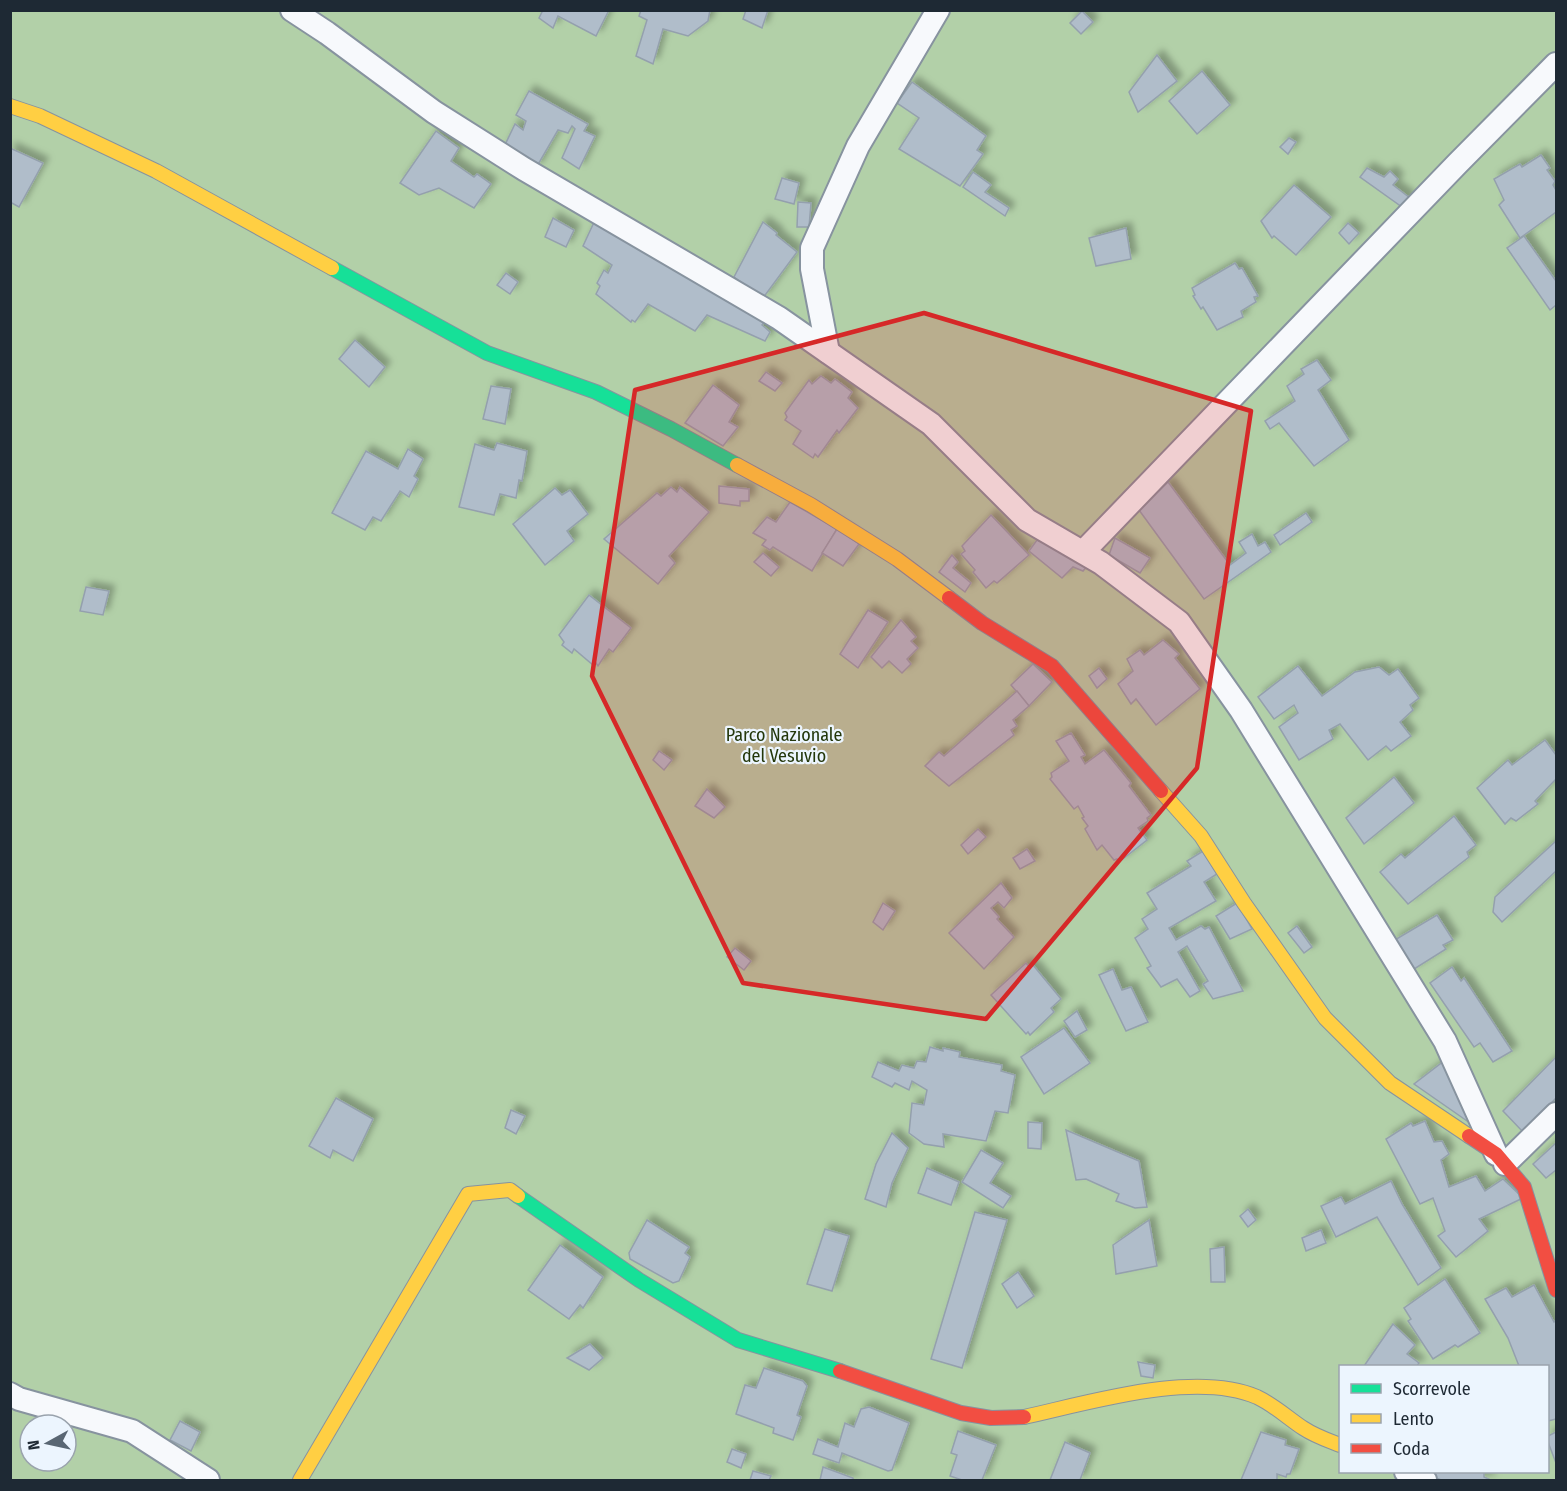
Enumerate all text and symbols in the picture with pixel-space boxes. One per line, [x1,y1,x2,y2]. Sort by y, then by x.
park label: Parco Nazionale del Vesuvio [726,724,842,767]
legend [1339,1365,1549,1473]
text: Scorrevole [1393,1378,1471,1400]
text: Lento [1393,1408,1434,1430]
north arrow [18,1413,78,1473]
text: Coda [1393,1438,1430,1460]
text: N [24,1439,44,1451]

